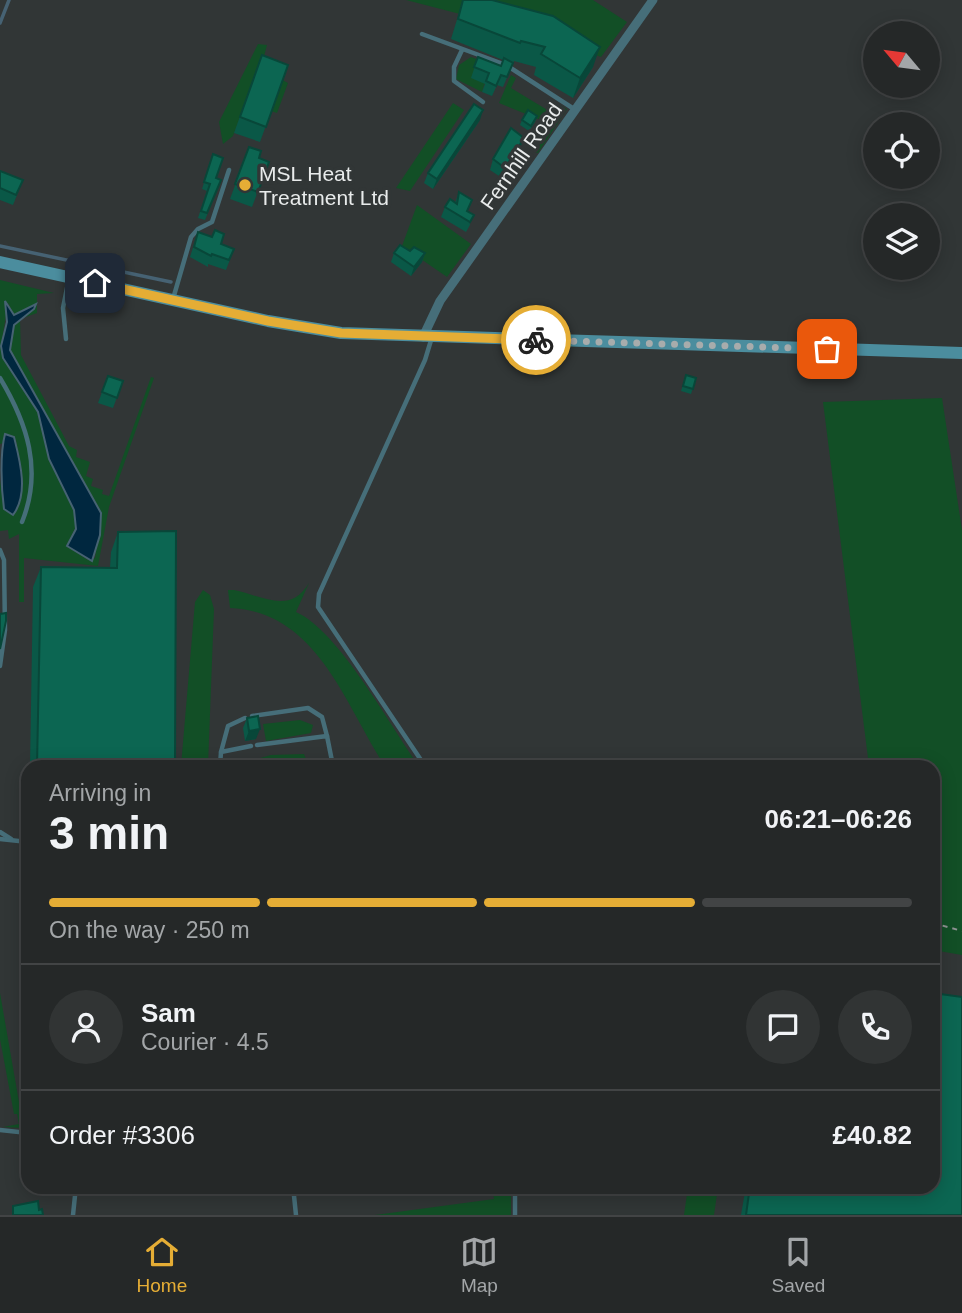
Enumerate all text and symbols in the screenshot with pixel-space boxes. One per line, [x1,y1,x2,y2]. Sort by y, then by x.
north arrow [863,21,940,98]
map controls [863,21,940,280]
street label: Fernhill Road [476,98,566,214]
button: locate [863,112,940,189]
place label: MSL Heat Treatment Ltd [259,162,389,209]
marker: MSL Heat Treatment Ltd [237,177,253,193]
button: layers [863,203,940,280]
pin [65,253,125,313]
icon: home [76,264,114,302]
courier [501,305,571,375]
pin [797,319,857,379]
icon: bike [517,321,555,359]
icon: bag [808,330,846,368]
text: Arriving in [49,780,151,806]
text: 06:21–06:26 [765,804,912,834]
text: 3 min [49,807,169,859]
text: On the way · 250 m [49,917,250,943]
button: person [49,990,123,1064]
button: chat [746,990,820,1064]
button: phone [838,990,912,1064]
text: Sam [141,998,196,1028]
text: Courier · 4.5 [141,1029,269,1055]
text: Order #3306 [49,1120,195,1150]
text: £40.82 [832,1120,912,1150]
tab: Home [137,1233,187,1297]
tab: Map [460,1233,498,1297]
tab: Saved [772,1233,825,1297]

